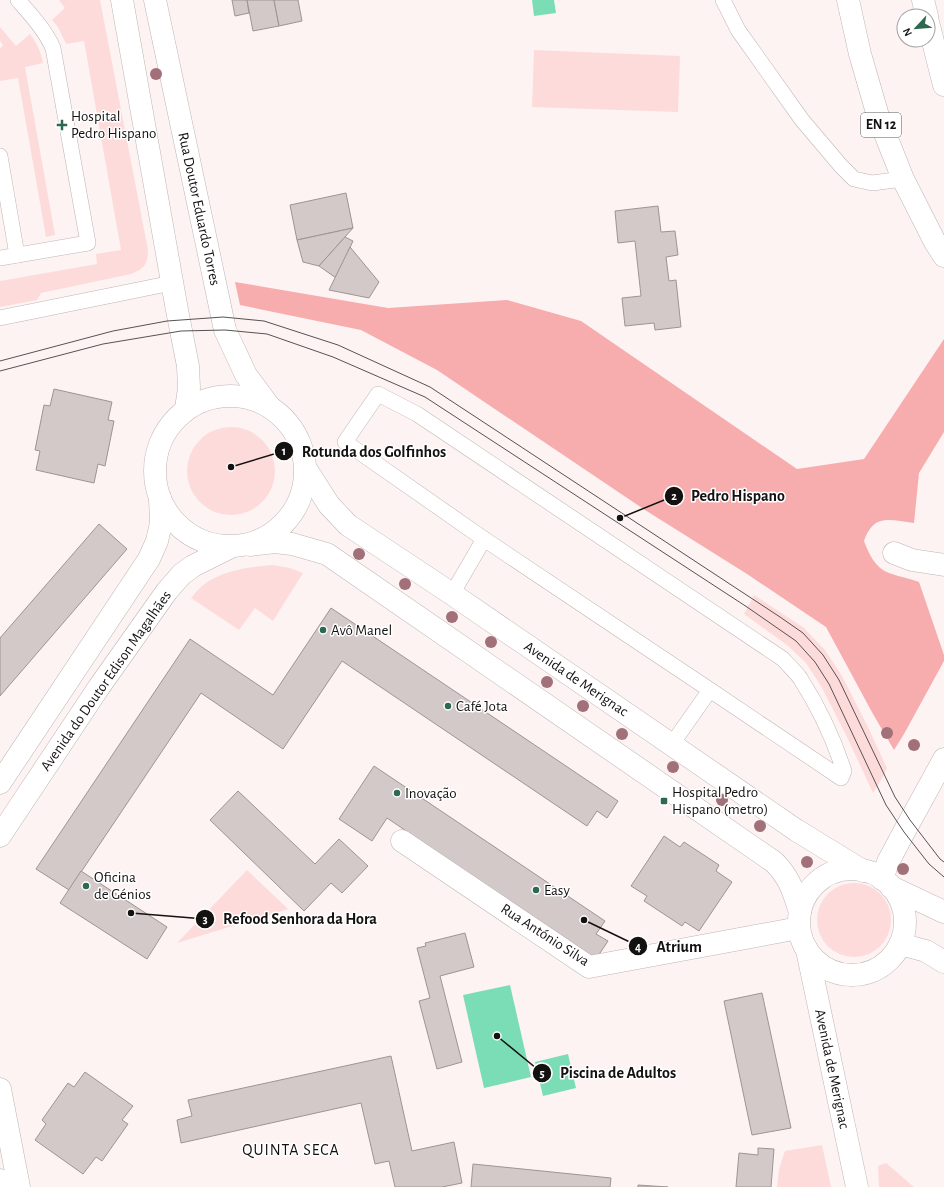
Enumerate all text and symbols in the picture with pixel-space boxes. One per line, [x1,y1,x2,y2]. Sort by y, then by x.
north arrow [896,8,936,48]
text: N [901,26,914,38]
place label: Hospital Pedro Hispano [71,109,157,141]
road number: EN 12 [861,113,901,137]
marker: Hospital Pedro Hispano [56,119,68,131]
street label: Rua Doutor Eduardo Torres [175,131,223,287]
callout: Rotunda dos Golfinhos [274,437,454,465]
text: Rotunda dos Golfinhos [302,444,446,460]
text: 1 [282,445,286,457]
callout: Pedro Hispano [664,482,793,510]
text: Pedro Hispano [691,488,785,504]
text: 2 [671,490,677,502]
street label: Avenida do Doutor Edison Magalhães [38,588,174,774]
place label: Avô Manel [331,623,392,638]
marker: Avô Manel [318,625,328,635]
street label: Avenida de Merignac [521,639,631,719]
place label: Café Jota [456,699,508,714]
marker: Café Jota [443,701,453,711]
place label: Hospital Pedro Hispano (metro) [672,785,768,817]
place label: Inovação [405,786,457,801]
marker: Inovação [392,788,402,798]
marker: Hospital Pedro Hispano (metro) [659,796,669,806]
place label: Oficina de Génios [94,870,151,902]
marker: Oficina de Génios [81,881,91,891]
place label: Easy [544,883,570,898]
marker: Easy [531,885,541,895]
street label: Rua António Silva [498,901,592,969]
callout: Refood Senhora da Hora [195,905,385,933]
text: Refood Senhora da Hora [223,911,377,927]
text: 3 [202,913,208,925]
callout: Atrium [628,932,710,960]
text: Atrium [656,939,702,955]
text: 4 [635,941,641,953]
street label: Avenida de Merignac [812,1008,852,1130]
callout: Piscina de Adultos [532,1059,684,1087]
text: Piscina de Adultos [560,1065,676,1081]
text: 5 [539,1067,545,1079]
district label: QUINTA SECA [242,1142,340,1159]

